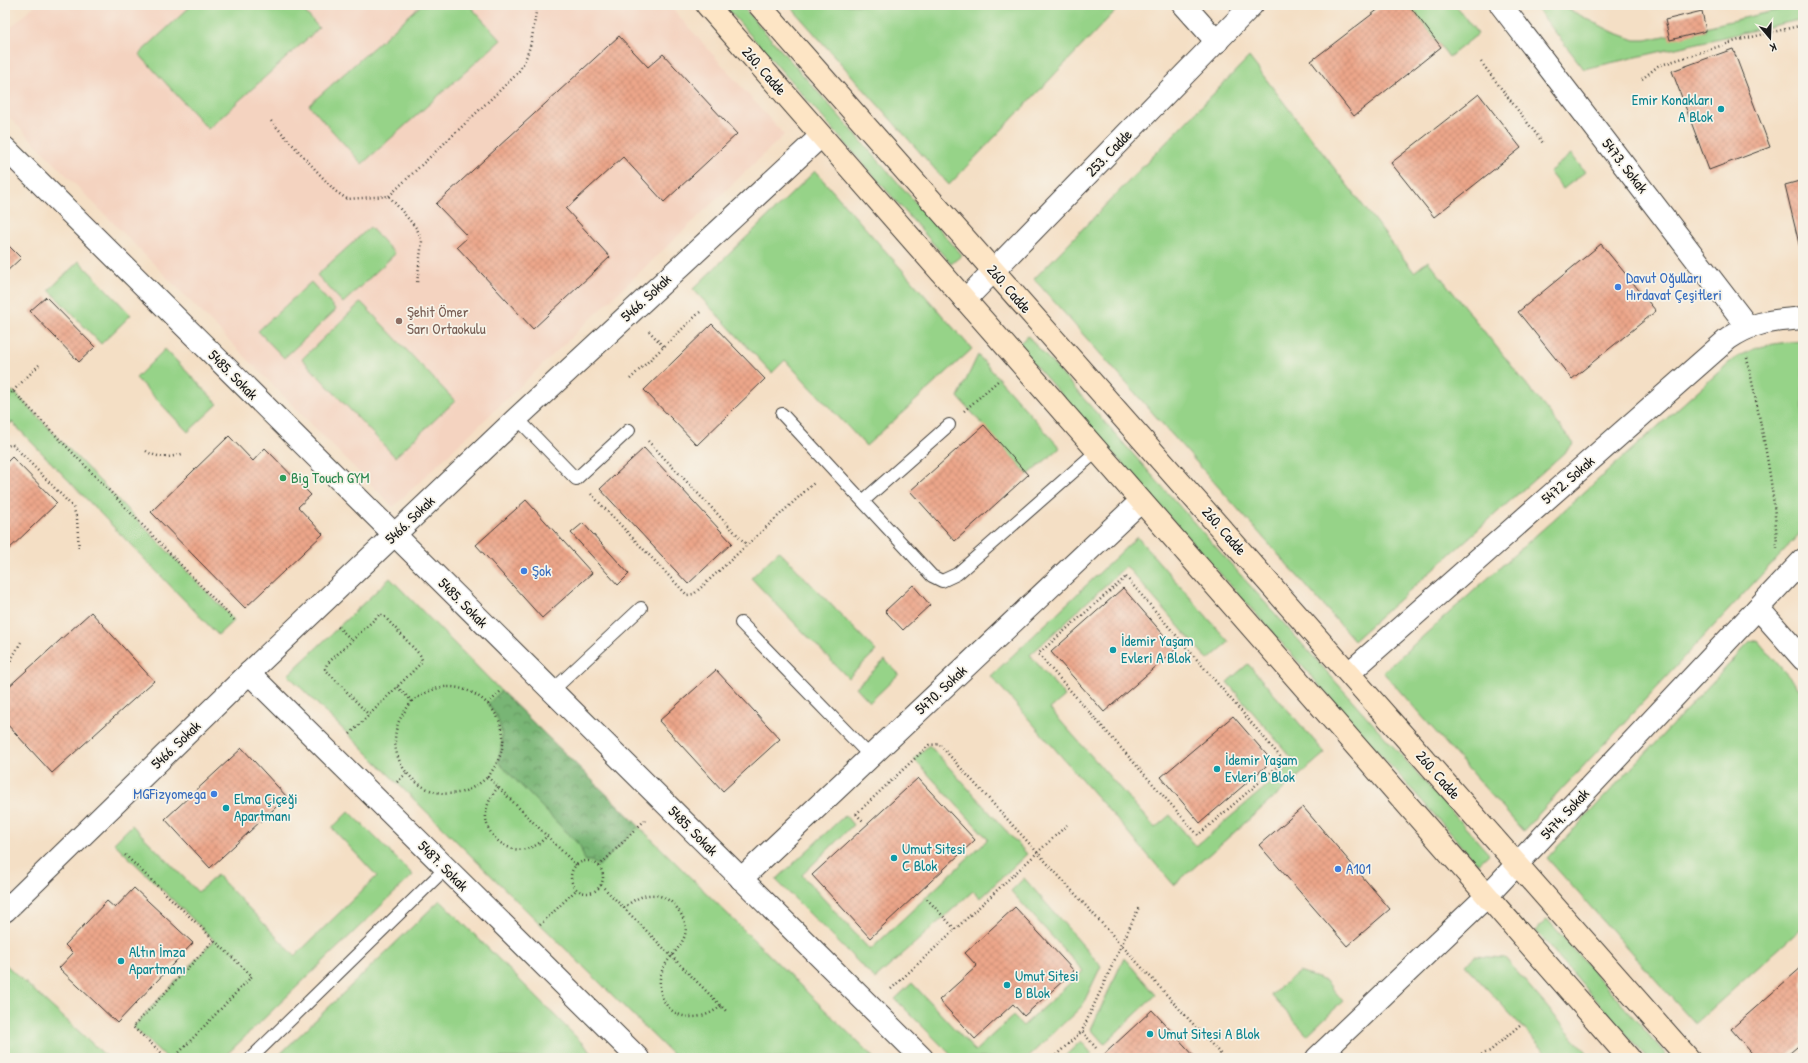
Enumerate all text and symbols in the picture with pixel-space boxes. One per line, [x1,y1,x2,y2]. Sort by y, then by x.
north arrow [1750,18,1790,58]
text: K [1768,40,1778,55]
street label: 260. Cadde [737,42,791,100]
place label: Emir Konakları A Blok [1632,89,1713,127]
marker: Emir Konakları A Blok [1716,104,1726,114]
street label: 253. Cadde [1081,124,1137,181]
street label: 5473. Sokak [1597,134,1653,197]
street label: 260. Cadde [982,260,1036,318]
place label: Davut Oğulları Hırdavat Çeşitleri [1626,267,1722,305]
street label: 5466. Sokak [616,269,675,326]
marker: Davut Oğulları Hırdavat Çeşitleri [1613,282,1623,292]
place label: Şehit Ömer Sarı Ortaokulu [407,301,486,339]
marker: Şehit Ömer Sarı Ortaokulu [394,316,404,326]
street label: 5485. Sokak [204,345,263,404]
street label: 5472. Sokak [1537,451,1599,509]
place label: Big Touch GYM [291,467,370,488]
marker: Big Touch GYM [278,473,288,483]
street label: 5466. Sokak [380,491,439,549]
street label: 260. Cadde [1197,502,1251,560]
place label: Şok [532,560,551,581]
marker: Şok [519,566,529,576]
street label: 5485. Sokak [434,573,493,632]
place label: İdemir Yaşam Evleri A Blok [1121,630,1194,668]
marker: İdemir Yaşam Evleri A Blok [1108,645,1118,655]
street label: 5470. Sokak [910,660,971,719]
street label: 5466. Sokak [146,716,205,774]
street label: 260. Cadde [1411,746,1465,804]
place label: İdemir Yaşam Evleri B Blok [1225,749,1298,787]
marker: İdemir Yaşam Evleri B Blok [1212,764,1222,774]
place label: MGFizyomega [133,783,206,804]
street label: 5474. Sokak [1535,783,1594,844]
place label: Elma Çiçeği Apartmanı [234,788,298,826]
marker: MGFizyomega [209,789,219,799]
street label: 5485. Sokak [664,801,723,860]
marker: Elma Çiçeği Apartmanı [221,803,231,813]
street label: 5487. Sokak [413,836,473,896]
place label: Umut Sitesi C Blok [902,838,966,876]
marker: Umut Sitesi C Blok [889,853,899,863]
place label: A101 [1346,858,1371,879]
marker: A101 [1333,864,1343,874]
place label: Altın İmza Apartmanı [129,941,186,979]
marker: Altın İmza Apartmanı [116,956,126,966]
place label: Umut Sitesi B Blok [1015,965,1079,1003]
marker: Umut Sitesi B Blok [1002,980,1012,990]
place label: Umut Sitesi A Blok [1158,1023,1260,1044]
marker: Umut Sitesi A Blok [1145,1029,1155,1039]

